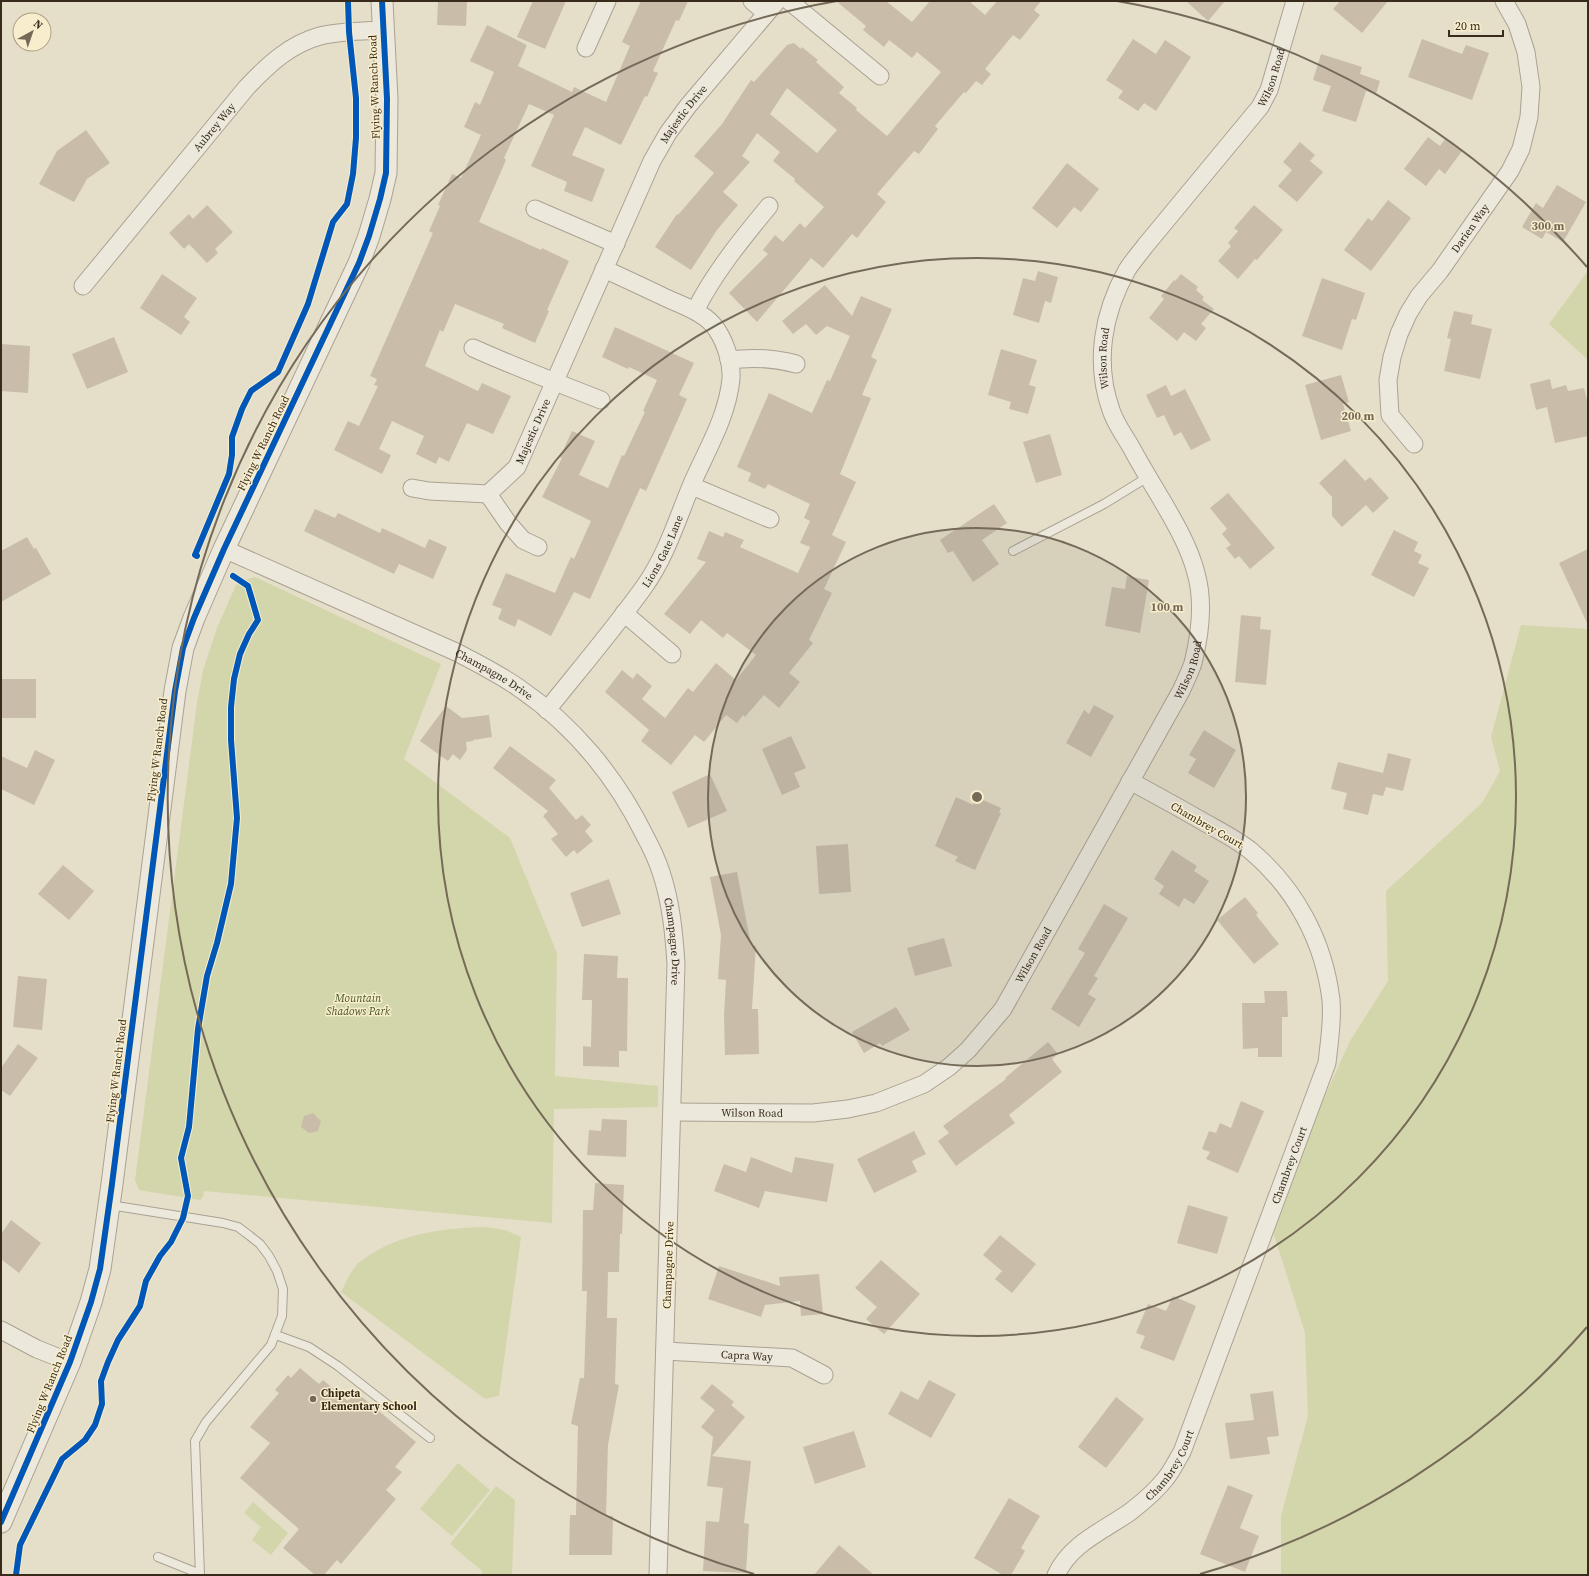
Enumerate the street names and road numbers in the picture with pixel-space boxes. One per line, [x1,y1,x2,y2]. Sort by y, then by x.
street label: Flying W Ranch Road [365,34,384,139]
street label: Wilson Road [1254,45,1289,110]
street label: Majestic Drive [657,81,711,146]
street label: Aubrey Way [190,100,239,155]
street label: Darien Way [1448,201,1493,256]
street label: Wilson Road [1095,326,1113,390]
street label: Flying W Ranch Road [234,392,293,493]
street label: Majestic Drive [512,396,554,467]
street label: Lions Gate Lane [639,513,687,591]
street label: Wilson Road [1171,639,1206,702]
street label: Champagne Drive [452,646,536,704]
street label: Flying W Ranch Road [144,697,171,803]
street label: Chambrey Court [1168,799,1246,852]
street label: Champagne Drive [660,896,683,986]
street label: Wilson Road [1012,924,1056,986]
street label: Flying W Ranch Road [103,1018,130,1124]
street label: Wilson Road [721,1105,784,1121]
street label: Chambrey Court [1268,1124,1311,1206]
street label: Champagne Drive [659,1220,678,1309]
street label: Flying W Ranch Road [23,1332,76,1435]
street label: Capra Way [720,1347,774,1365]
street label: Chambrey Court [1142,1428,1198,1504]

